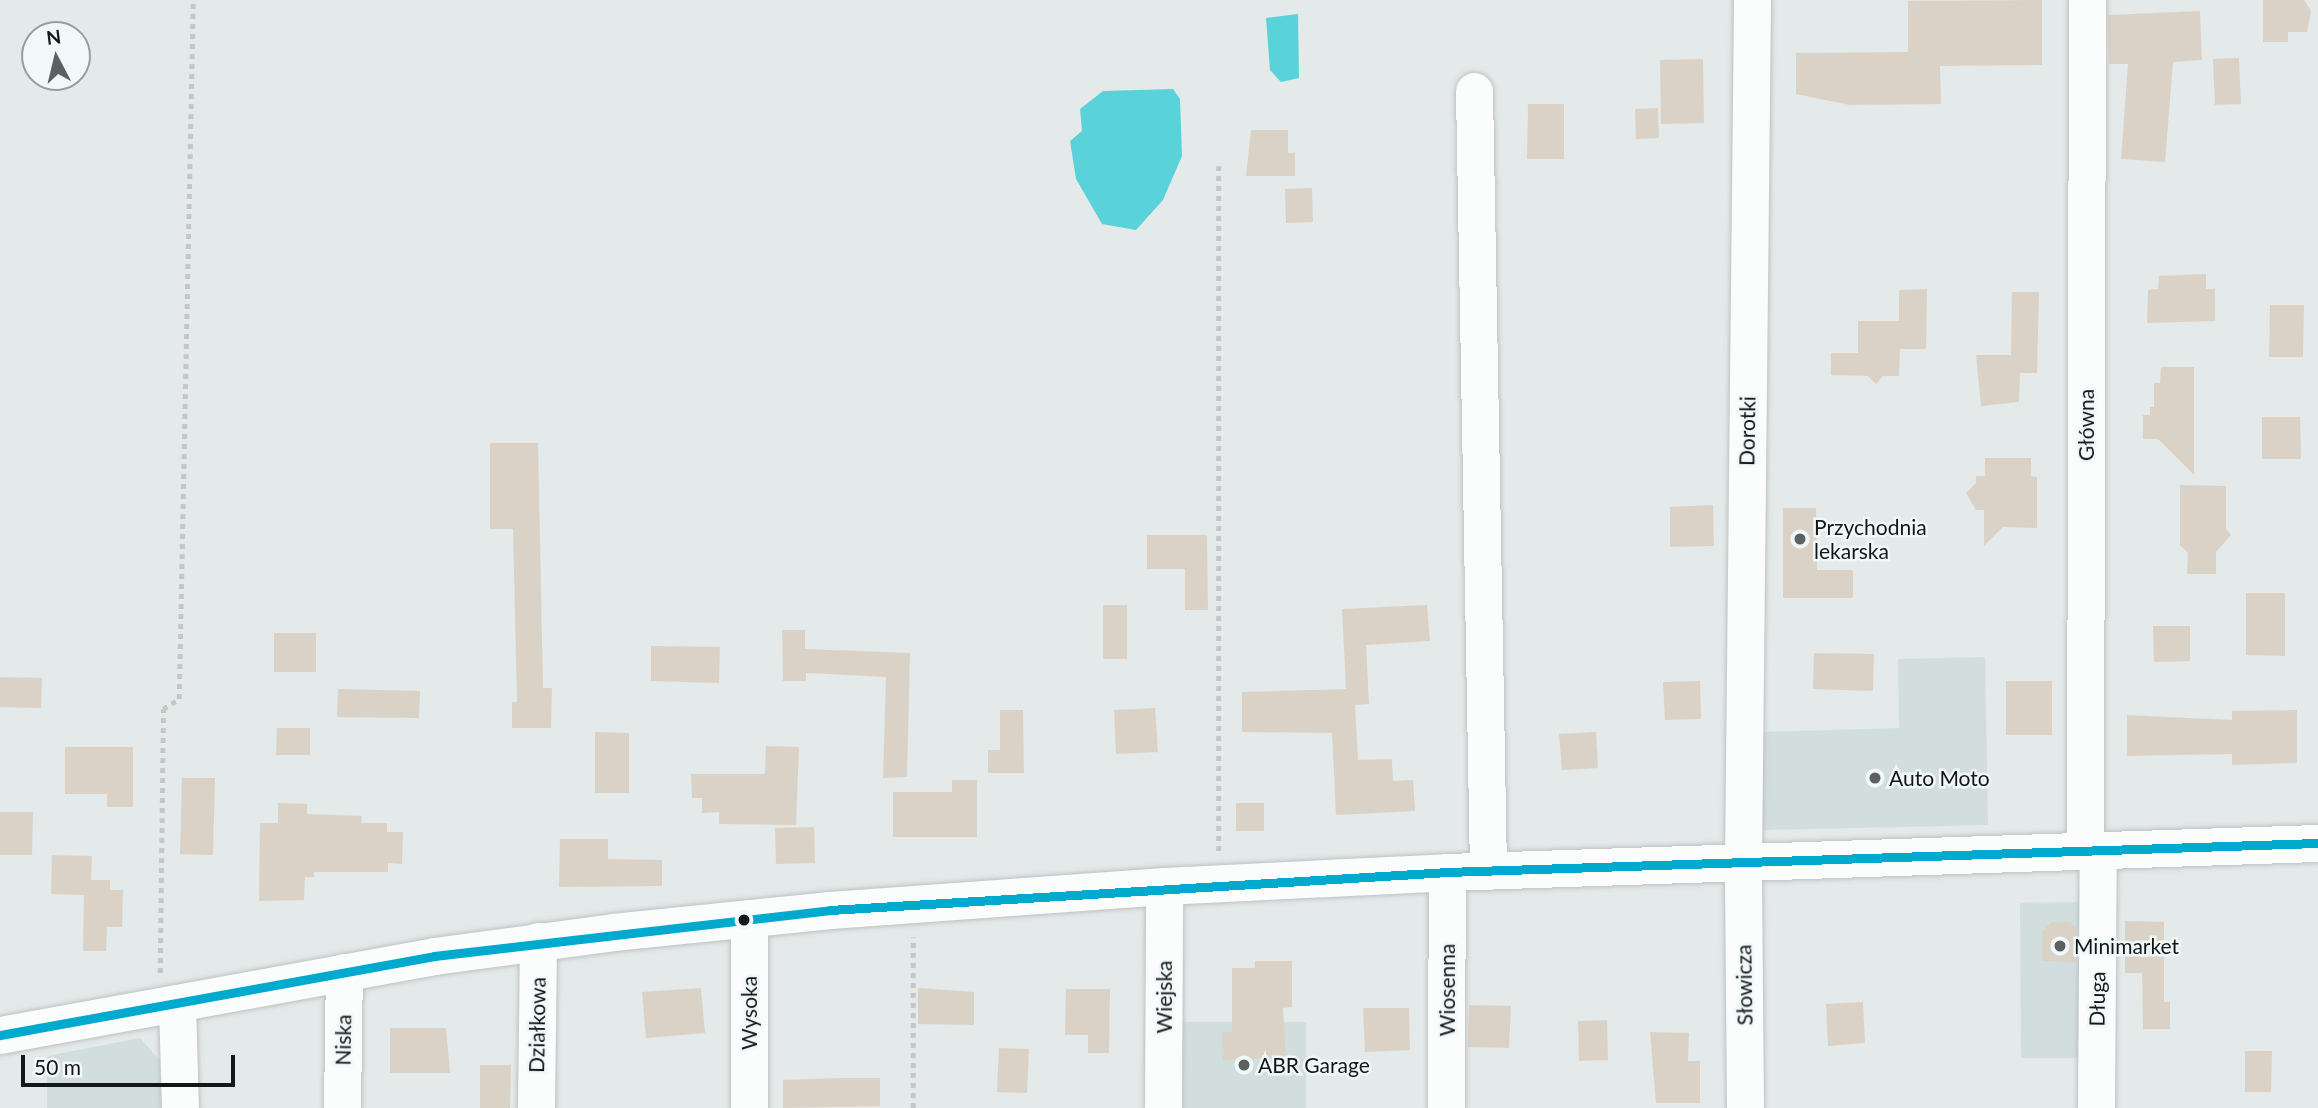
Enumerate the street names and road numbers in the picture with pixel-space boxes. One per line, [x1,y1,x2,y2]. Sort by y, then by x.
street label: Główna [2073,389,2099,461]
street label: Dorotki [1734,396,1760,466]
street label: Wiosenna [1434,944,1460,1036]
street label: Słowicza [1731,944,1757,1026]
street label: Wiejska [1151,960,1177,1034]
street label: Długa [2084,971,2110,1027]
street label: Wysoka [736,976,762,1050]
street label: Działkowa [524,977,550,1073]
street label: Niska [330,1014,356,1066]

